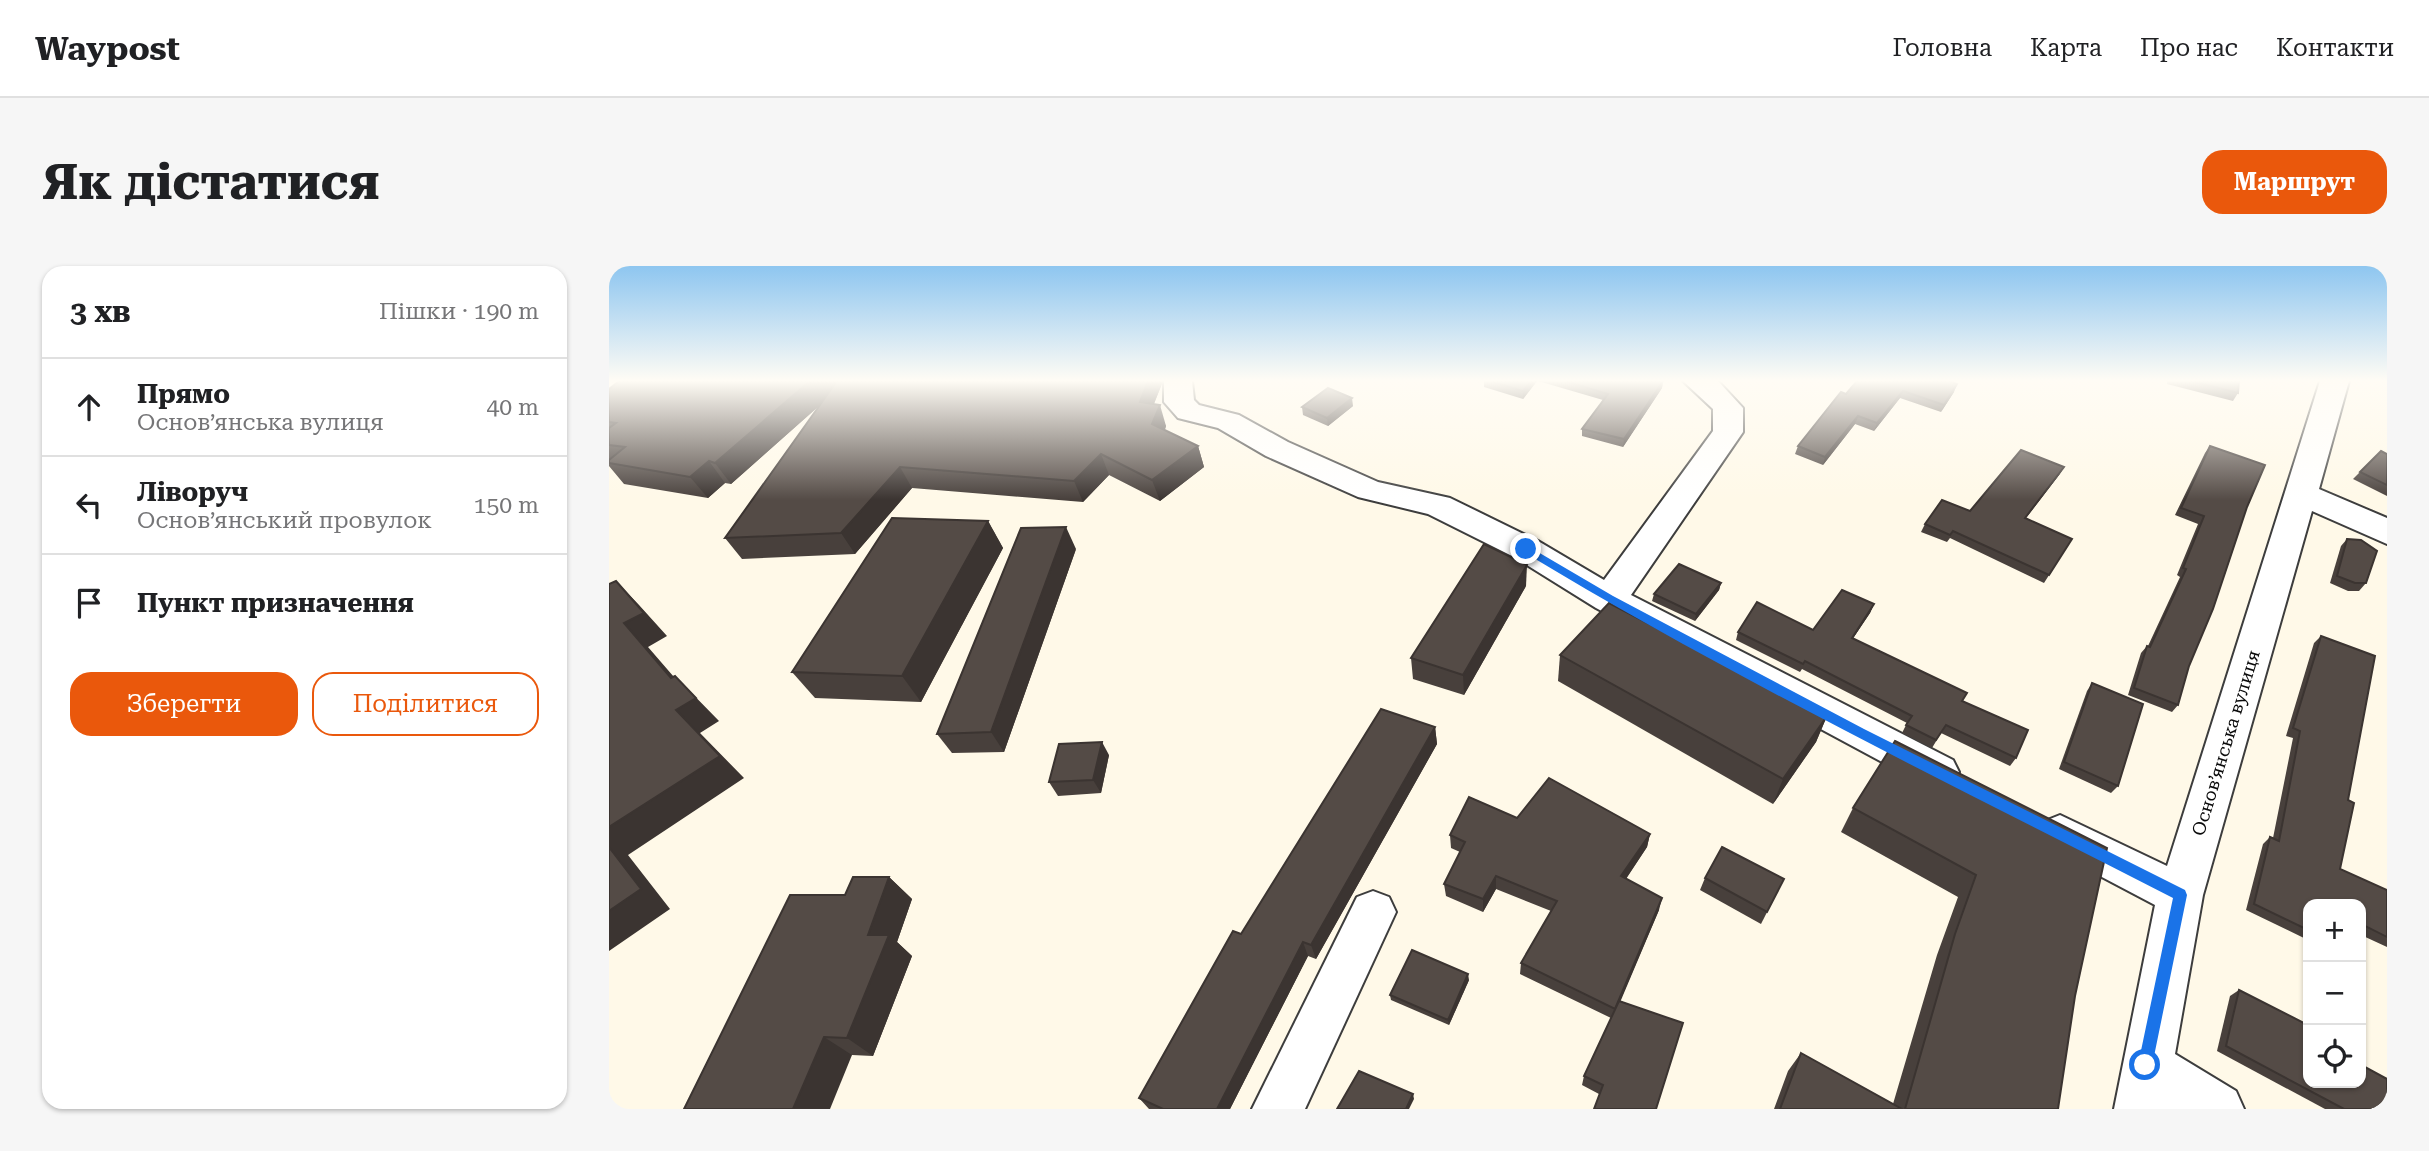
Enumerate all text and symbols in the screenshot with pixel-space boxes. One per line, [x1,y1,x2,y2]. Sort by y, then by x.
text: Waypost [35,29,180,68]
text: Головна [1892,34,1992,62]
text: Карта [2030,34,2102,62]
text: Про нас [2140,34,2238,62]
text: Контакти [2276,34,2394,62]
button: Маршрут [2202,150,2387,214]
text: Як дістатися [42,154,380,211]
text: 3 хв [70,294,131,329]
text: Пішки · 190 m [379,298,539,325]
text: Прямо [137,379,230,409]
icon: ahead [70,388,108,426]
text: 40 m [486,394,539,421]
text: Основ’янська вулиця [137,409,384,436]
text: Ліворуч [137,477,248,507]
icon: left [70,486,108,524]
text: 150 m [474,492,539,519]
text: Основ’янський провулок [137,507,432,534]
route end [1510,533,1541,564]
icon: arrive [70,584,108,622]
text: Пункт призначення [137,588,414,618]
street label: Основ’янська вулиця [2187,648,2264,838]
button: Зберегти [70,672,298,736]
button: Поділитися [312,672,539,736]
map controls [2303,899,2366,1088]
button: + [2303,899,2366,962]
button: − [2303,962,2366,1025]
button: locate [2303,1025,2366,1088]
route start [2129,1049,2160,1080]

